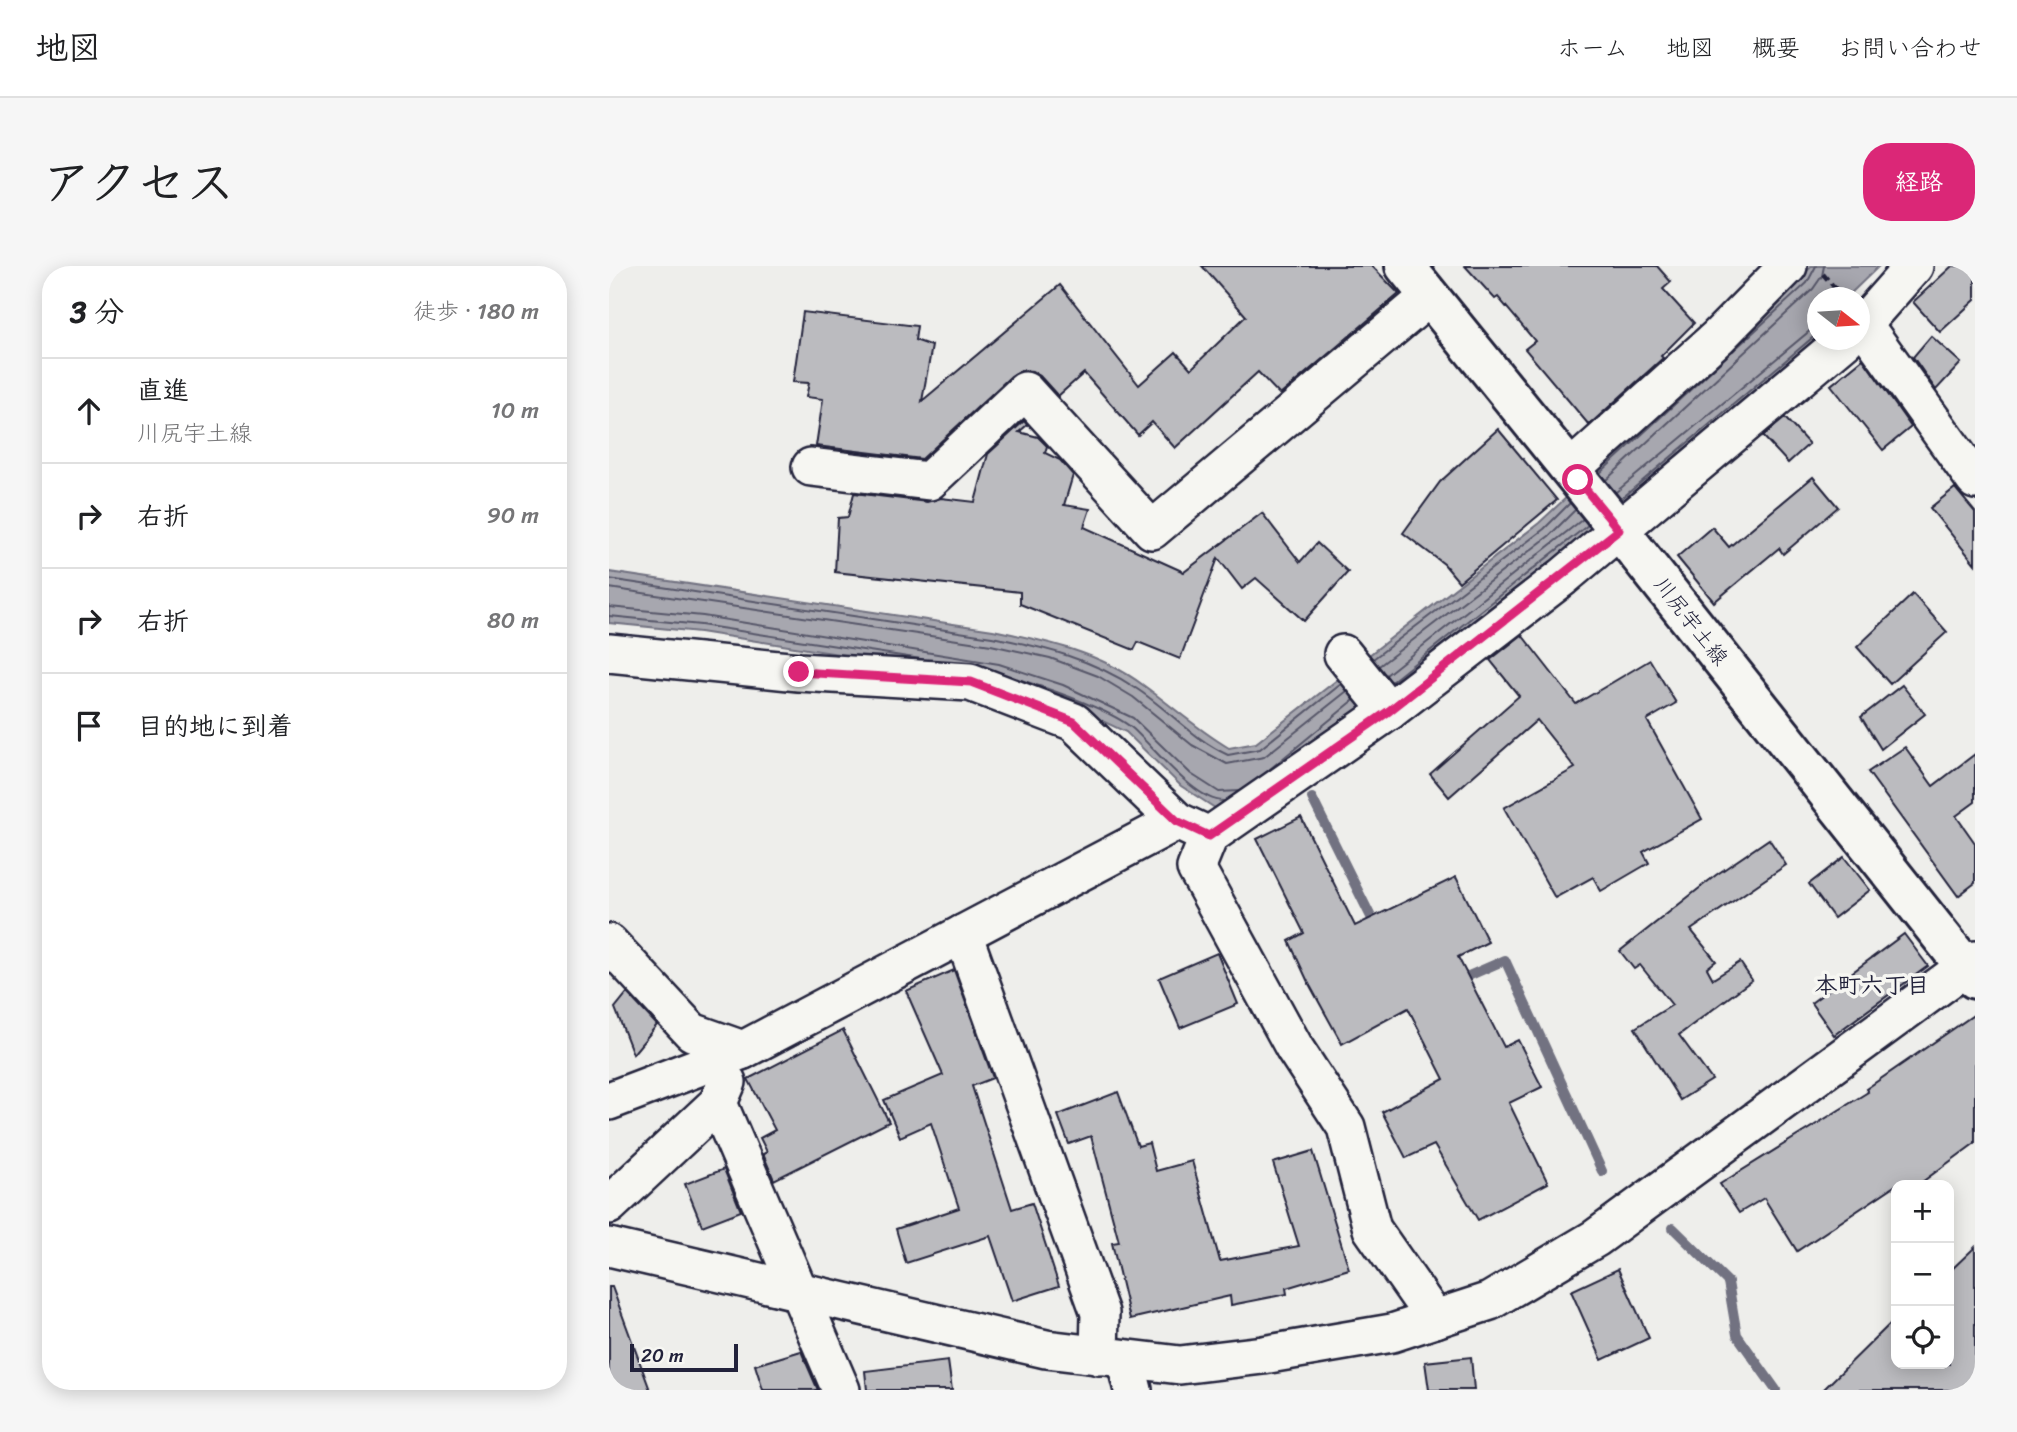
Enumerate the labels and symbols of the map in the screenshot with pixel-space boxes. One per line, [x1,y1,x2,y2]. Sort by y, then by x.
north arrow [1807,287,1870,350]
route start [1562,464,1593,495]
street label: 川尻宇土線 [1644,568,1738,674]
route end [783,656,814,687]
district label: 本町六丁目 [1815,965,1930,1006]
scale bar [630,1341,739,1373]

